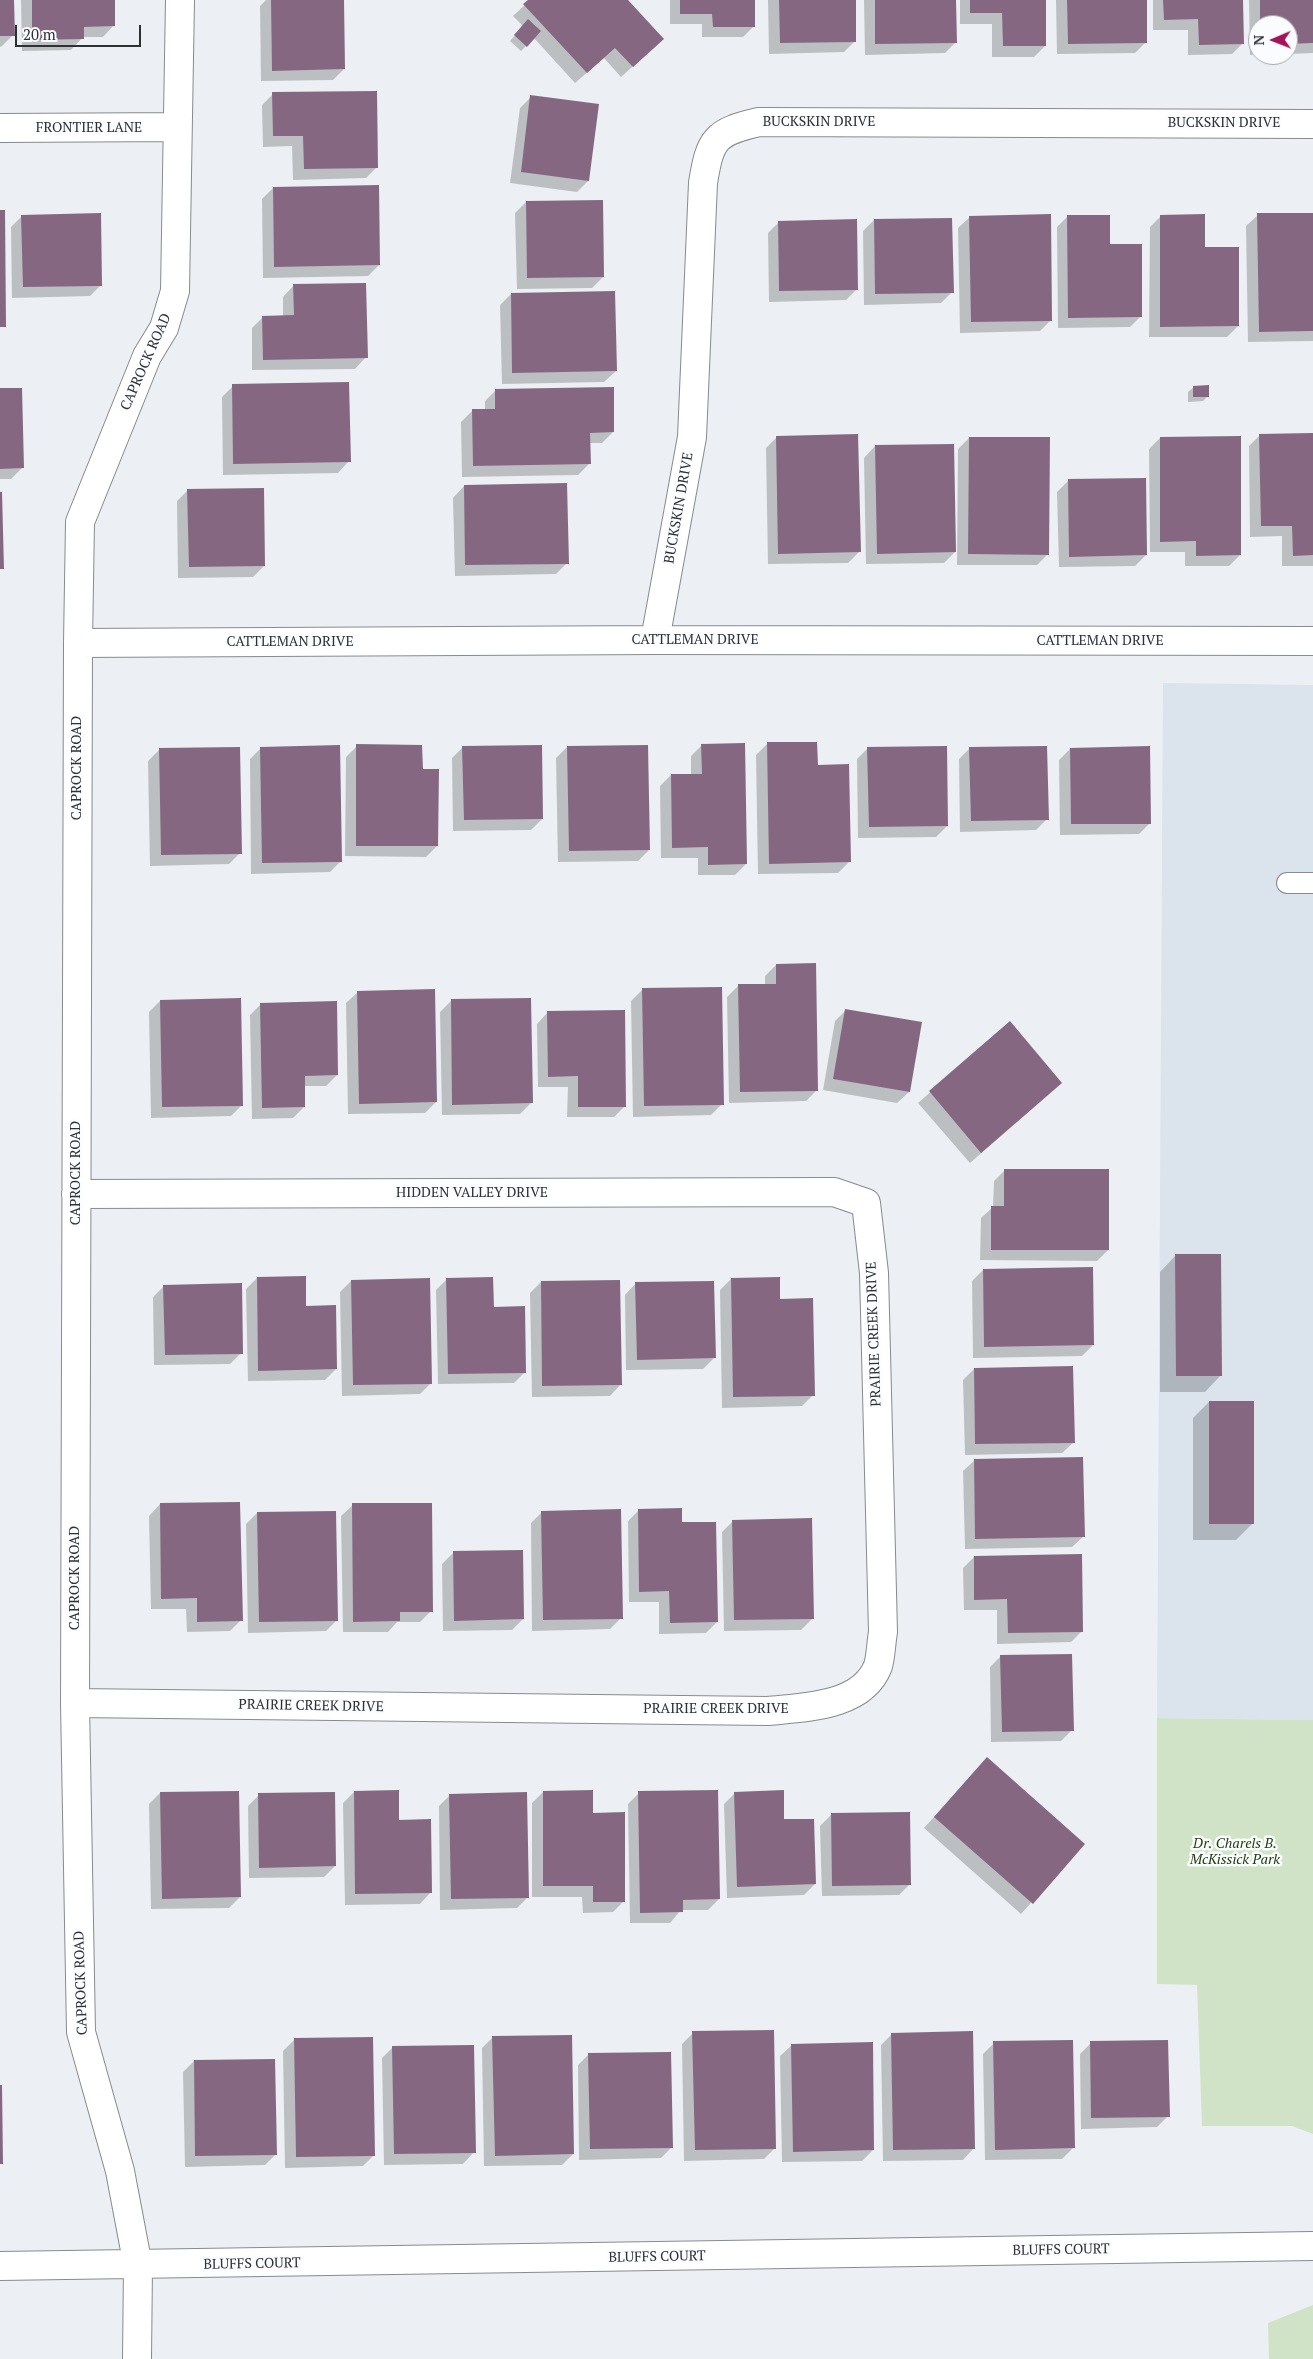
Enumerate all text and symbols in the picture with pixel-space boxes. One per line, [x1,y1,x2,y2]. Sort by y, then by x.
scale bar [18,15,144,47]
north arrow [1248,15,1298,65]
text: 20 m [23,24,56,44]
text: N [1249,35,1268,46]
street label: BUCKSKIN DRIVE [763,114,875,130]
street label: BUCKSKIN DRIVE [1168,115,1280,131]
street label: FRONTIER LANE [36,120,142,136]
street label: CAPROCK ROAD [117,311,175,413]
street label: BUCKSKIN DRIVE [661,451,697,565]
street label: CATTLEMAN DRIVE [631,632,759,648]
street label: CATTLEMAN DRIVE [1036,633,1164,649]
street label: CATTLEMAN DRIVE [226,634,354,650]
street label: CAPROCK ROAD [69,716,85,820]
street label: CAPROCK ROAD [68,1121,84,1225]
street label: HIDDEN VALLEY DRIVE [396,1185,548,1201]
street label: PRAIRIE CREEK DRIVE [863,1261,885,1407]
street label: CAPROCK ROAD [67,1526,83,1630]
street label: PRAIRIE CREEK DRIVE [238,1696,384,1716]
street label: PRAIRIE CREEK DRIVE [643,1701,789,1717]
park label: Dr. Charels B. McKissick Park [1190,1836,1280,1868]
street label: CAPROCK ROAD [71,1931,91,2035]
street label: BLUFFS COURT [1012,2241,1110,2259]
street label: BLUFFS COURT [608,2248,706,2266]
street label: BLUFFS COURT [203,2255,301,2273]

